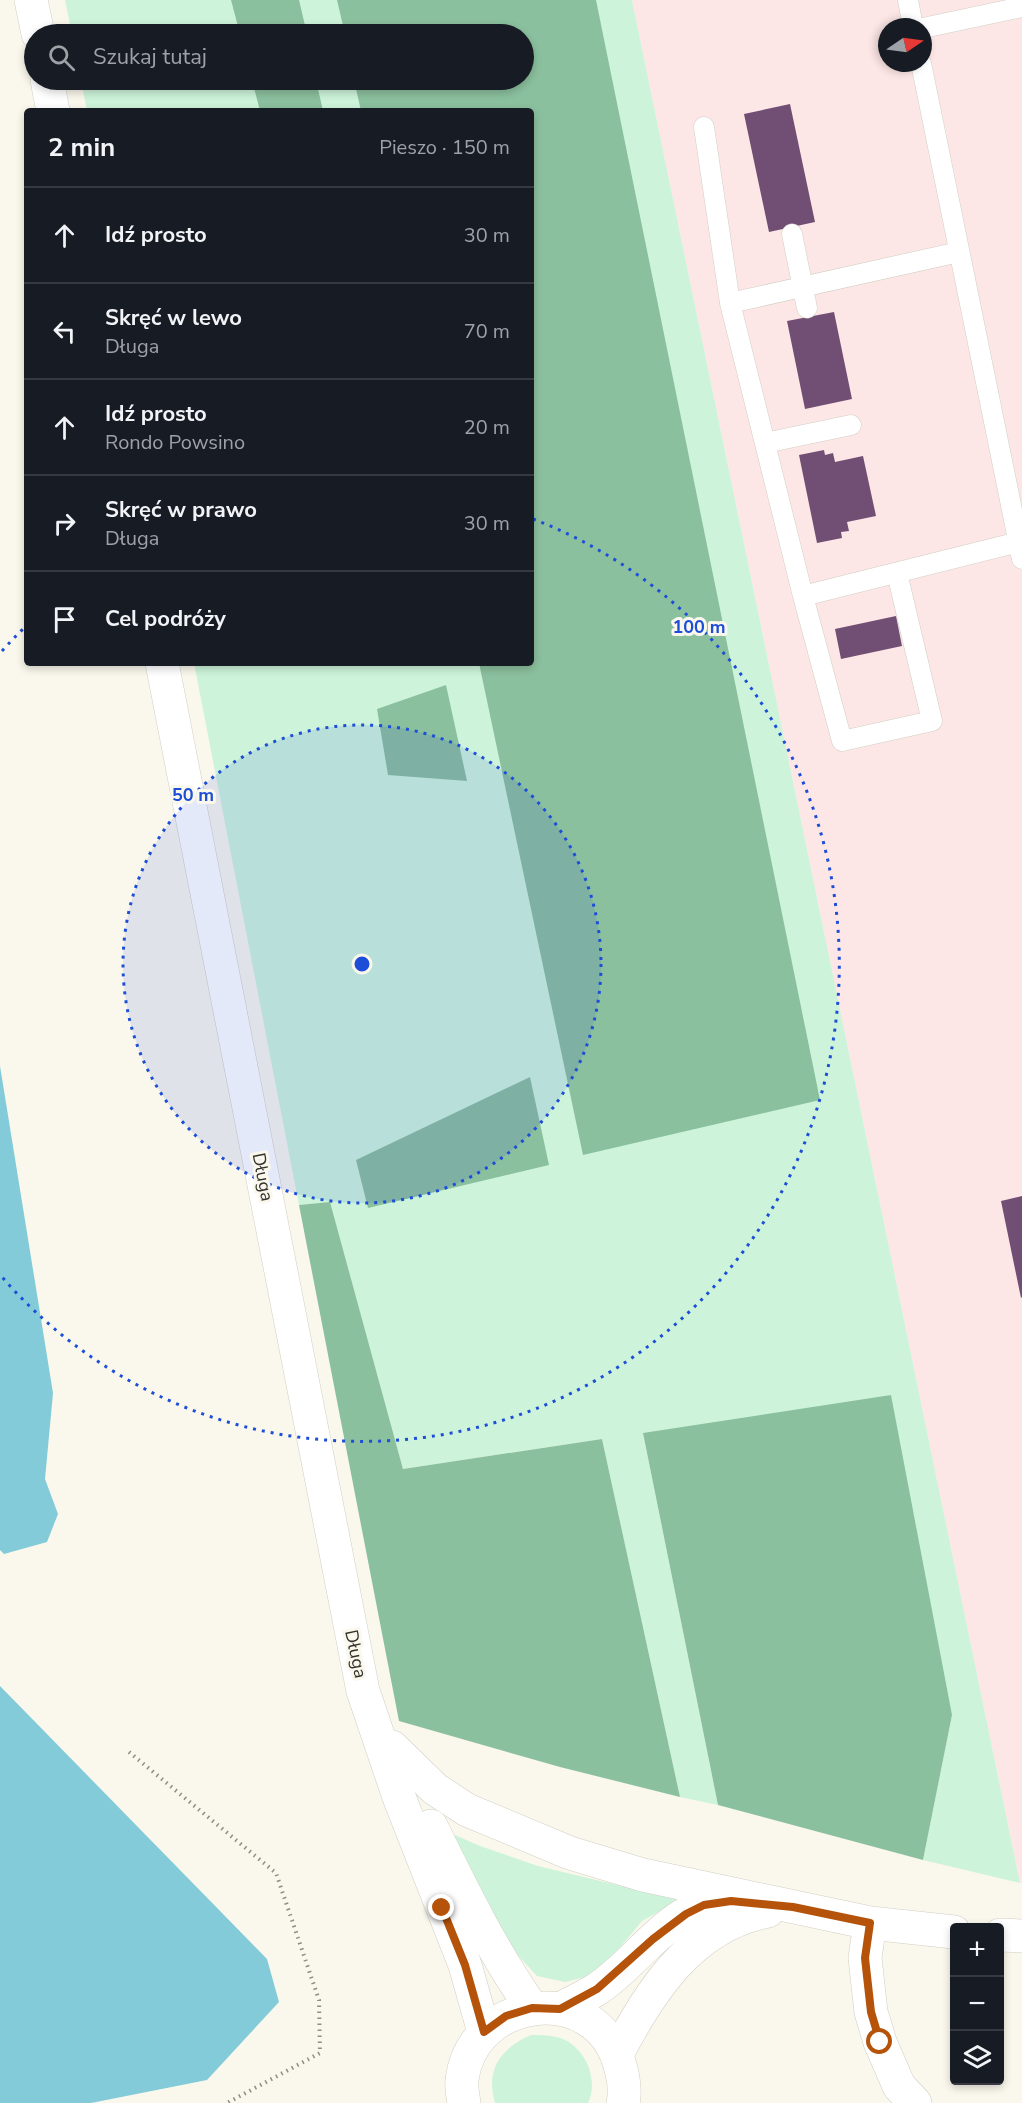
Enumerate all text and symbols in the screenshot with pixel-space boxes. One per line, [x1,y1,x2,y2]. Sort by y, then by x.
north arrow [878,18,932,72]
search box [24,24,534,90]
icon: search [45,41,78,74]
text: Szukaj tutaj [93,42,207,72]
text: 2 min [48,130,115,165]
text: Pieszo · 150 m [379,134,510,161]
icon: ahead [48,219,81,252]
text: Idź prosto [105,220,207,250]
text: 30 m [464,222,510,249]
text: Skręć w lewo [105,303,242,333]
icon: left [48,315,81,348]
text: 70 m [464,318,510,345]
text: Długa [105,333,159,360]
text: Idź prosto [105,399,207,429]
icon: ahead [48,411,81,444]
text: 20 m [464,414,510,441]
text: Rondo Powsino [105,429,245,456]
text: Skręć w prawo [105,495,257,525]
icon: right [48,507,81,540]
text: 30 m [464,510,510,537]
text: Długa [105,525,159,552]
icon: arrive [48,603,81,636]
text: Cel podróży [105,604,226,634]
text: 100 m [672,615,726,639]
text: 50 m [172,783,214,807]
centre of rings [352,954,372,974]
street label: Długa [247,1151,279,1203]
street label: Długa [339,1628,373,1680]
route end [428,1894,454,1920]
map controls [950,1923,1004,2085]
button: + [950,1923,1004,1977]
button: − [950,1977,1004,2031]
route start [866,2028,892,2054]
button: layers [950,2031,1004,2085]

